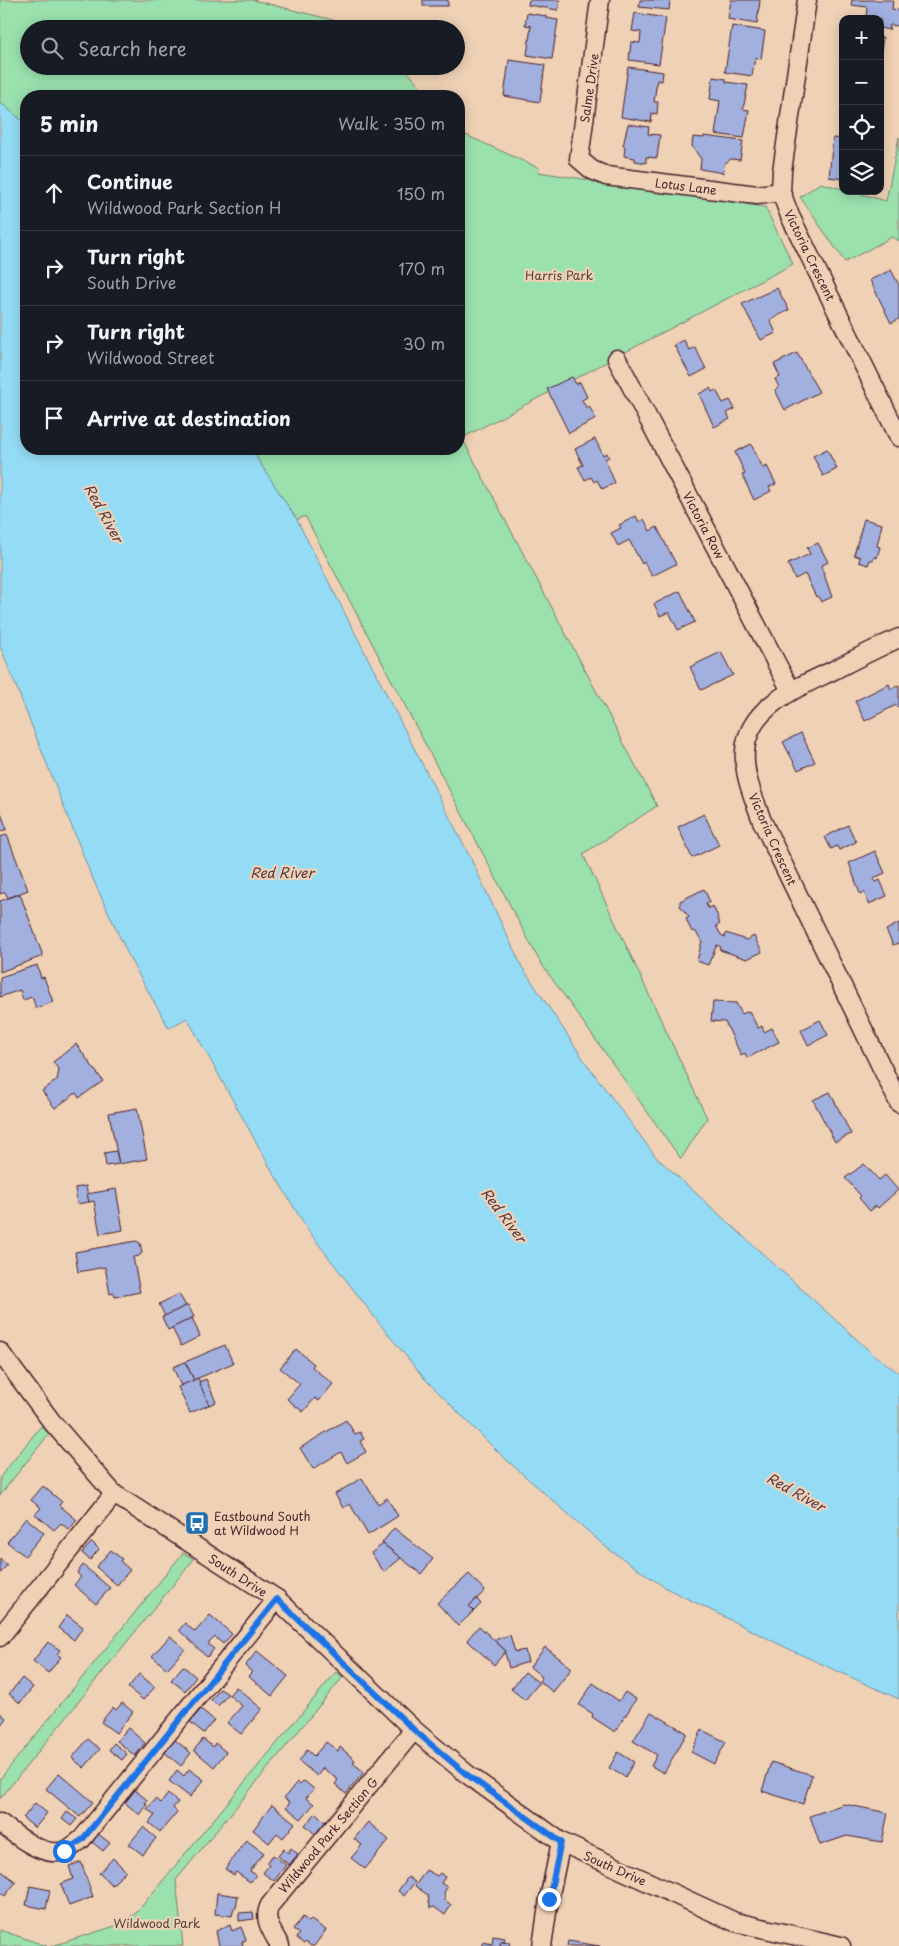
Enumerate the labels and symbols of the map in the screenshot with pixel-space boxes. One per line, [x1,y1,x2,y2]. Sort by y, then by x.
street label: Salme Drive [575,52,603,124]
street label: Lotus Lane [654,173,718,199]
street label: Victoria Crescent [780,206,840,304]
park label: Harris Park [525,266,593,284]
water label: Red River [79,480,129,547]
street label: Victoria Row [679,488,730,562]
street label: Victoria Crescent [744,790,802,888]
water label: Red River [250,862,315,883]
water label: Red River [476,1183,533,1248]
water label: Red River [763,1467,830,1517]
place label: Eastbound South at Wildwood H [214,1507,311,1539]
bus stop icon: Eastbound South at Wildwood H [184,1510,210,1536]
street label: South Drive [205,1549,271,1601]
street label: Wildwood Park Section G [274,1773,382,1897]
route start [53,1840,76,1863]
street label: South Drive [581,1846,649,1890]
route end [538,1888,561,1911]
park label: Wildwood Park [114,1914,200,1932]

